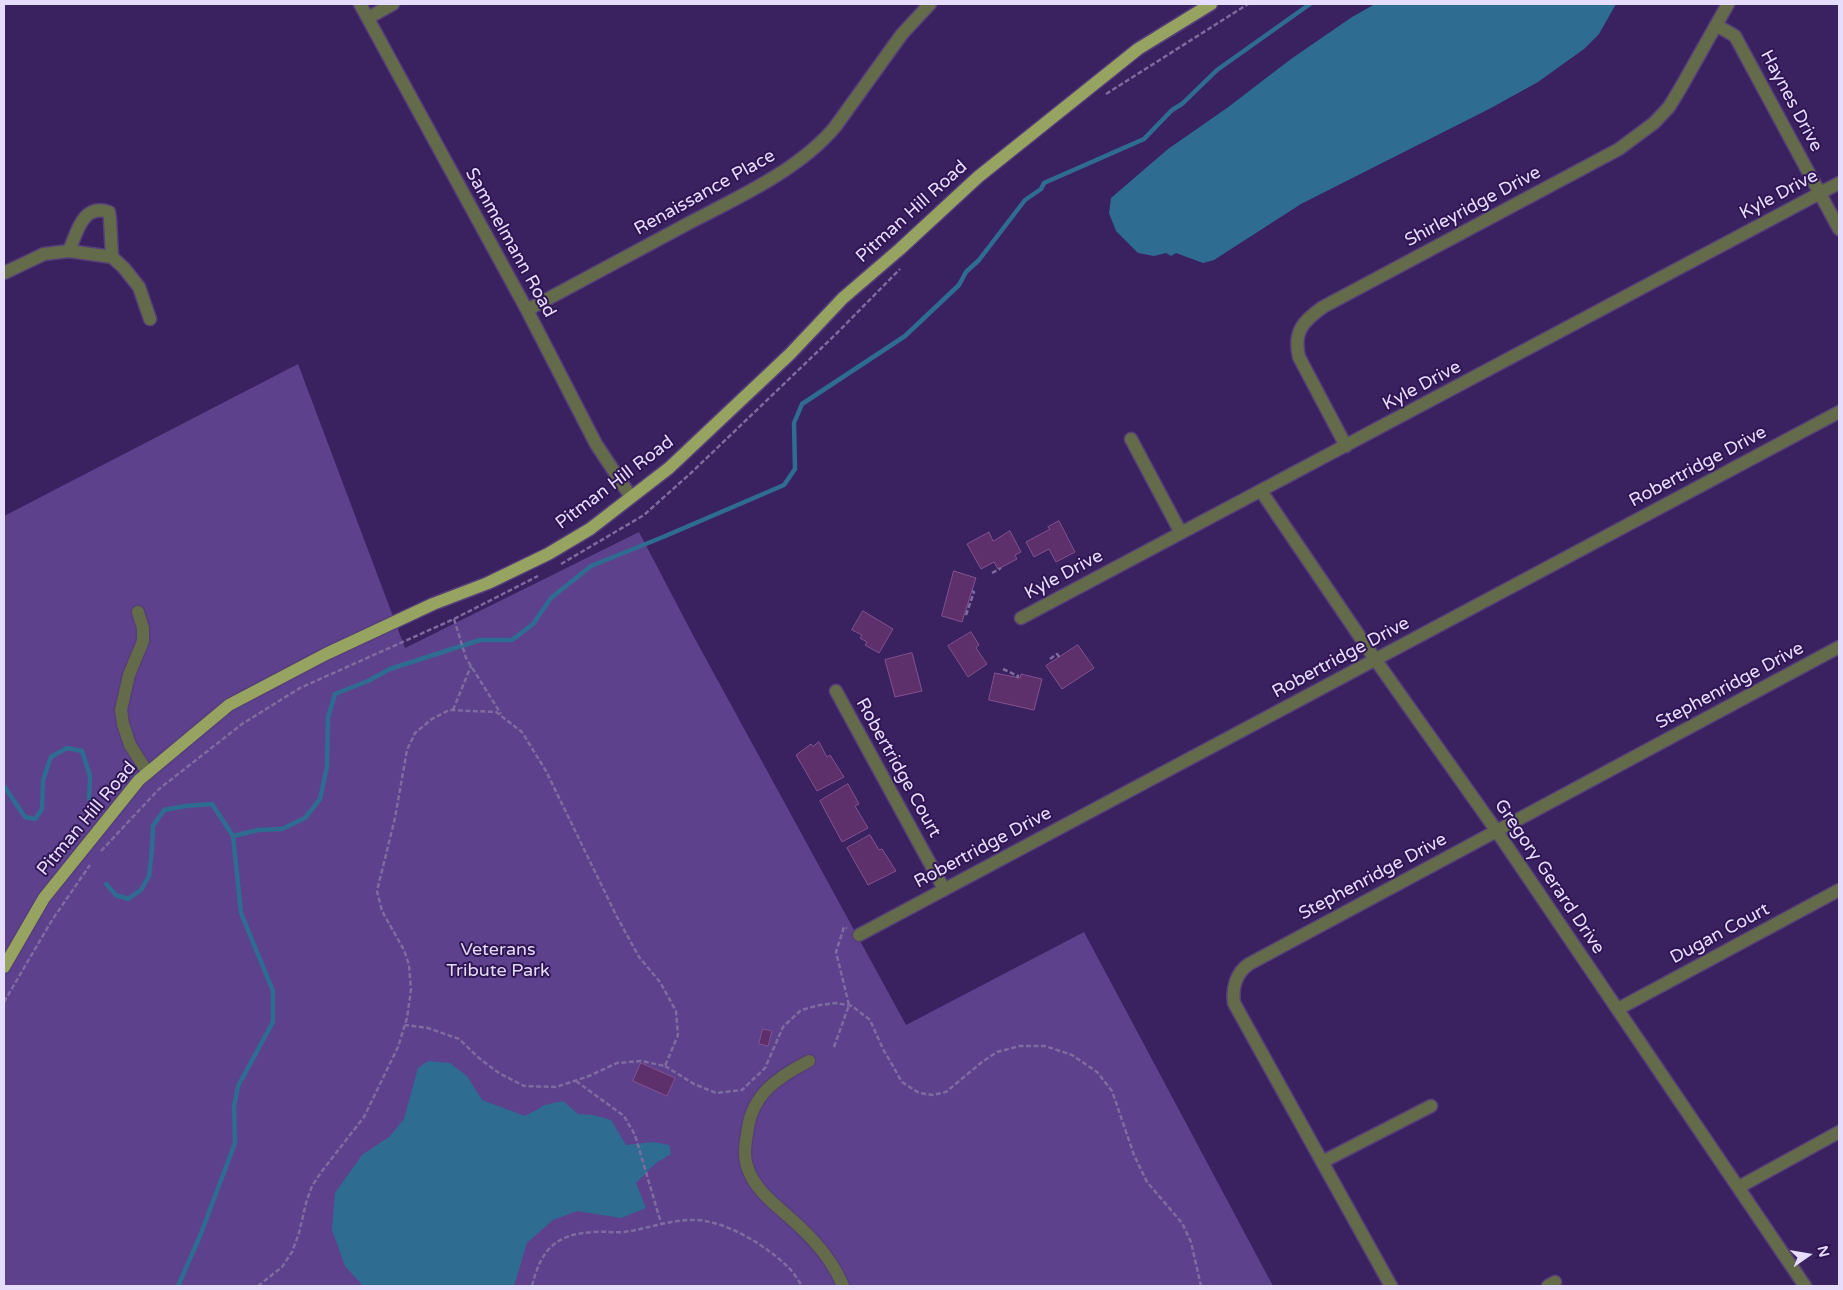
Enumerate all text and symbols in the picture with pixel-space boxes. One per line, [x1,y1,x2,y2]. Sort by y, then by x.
street label: Haynes Drive [1755,46,1827,156]
street label: Renaissance Place [631,145,779,241]
street label: Pitman Hill Road [852,156,972,268]
street label: Shirleyridge Drive [1401,162,1545,252]
street label: Sammelmann Road [460,165,560,321]
street label: Kyle Drive [1736,165,1822,225]
street label: Kyle Drive [1379,356,1465,416]
street label: Robertridge Drive [1626,422,1770,512]
street label: Pitman Hill Road [552,432,678,534]
street label: Kyle Drive [1021,545,1107,605]
street label: Robertridge Drive [1269,613,1413,703]
street label: Stephenridge Drive [1652,638,1808,734]
street label: Robertridge Court [851,695,945,841]
street label: Pitman Hill Road [33,758,141,880]
street label: Gregory Gerard Drive [1489,796,1609,958]
street label: Robertridge Drive [911,803,1055,893]
street label: Stephenridge Drive [1295,829,1451,925]
street label: Dugan Court [1667,899,1773,969]
park label: Veterans Tribute Park [446,939,550,982]
north arrow [1783,1230,1833,1280]
text: N [1814,1244,1833,1259]

